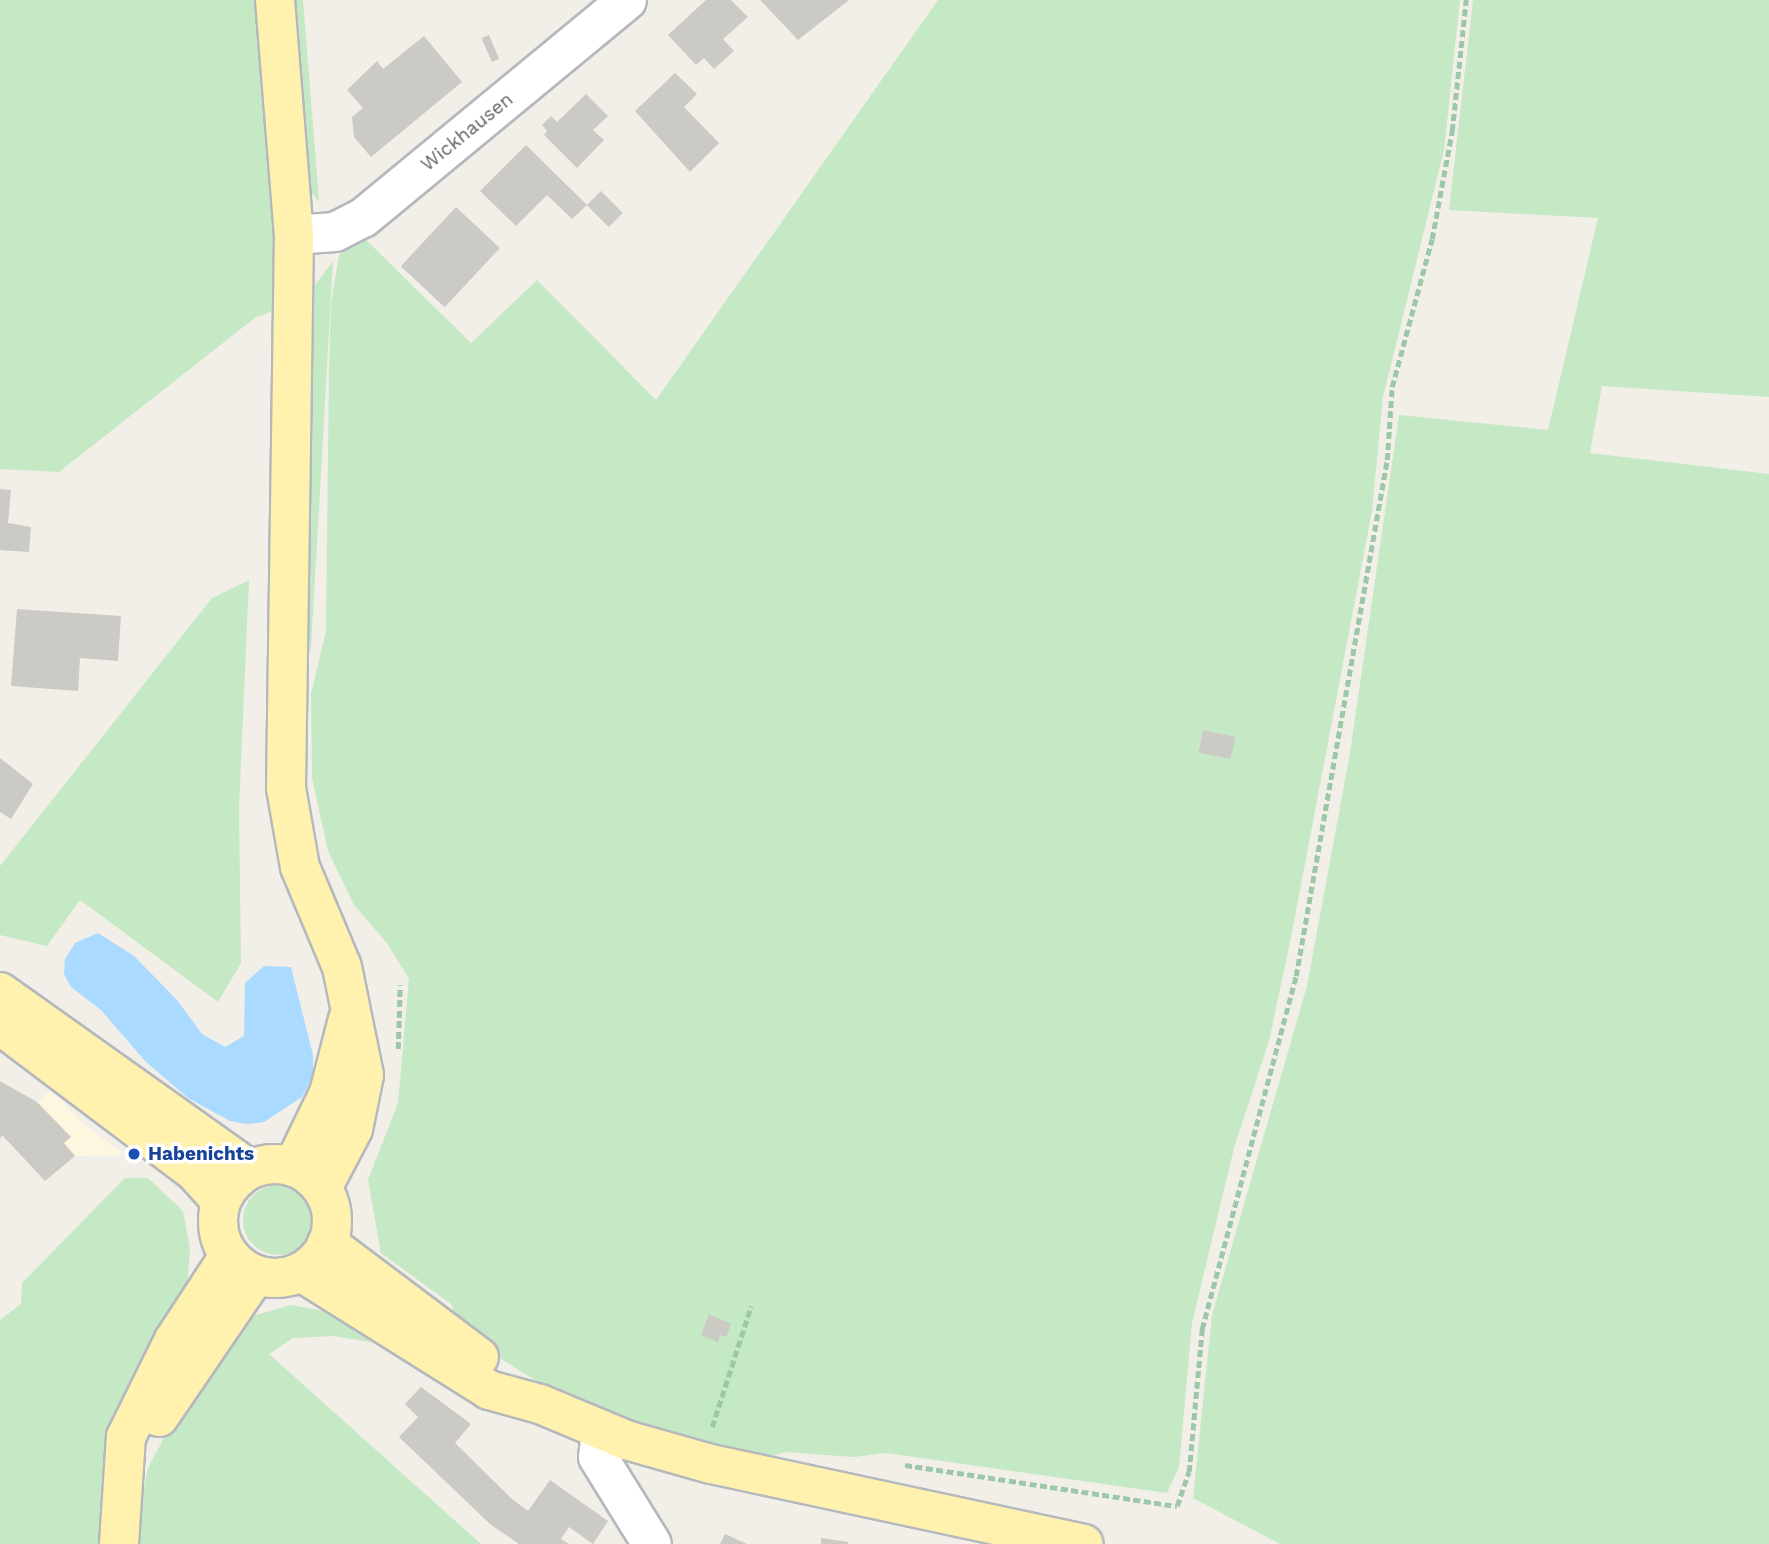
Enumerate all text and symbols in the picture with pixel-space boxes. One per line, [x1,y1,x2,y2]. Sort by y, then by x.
street label: Wickhausen [416,88,518,176]
place label: Habenichts [148,1143,254,1165]
marker: Habenichts [126,1146,142,1162]

